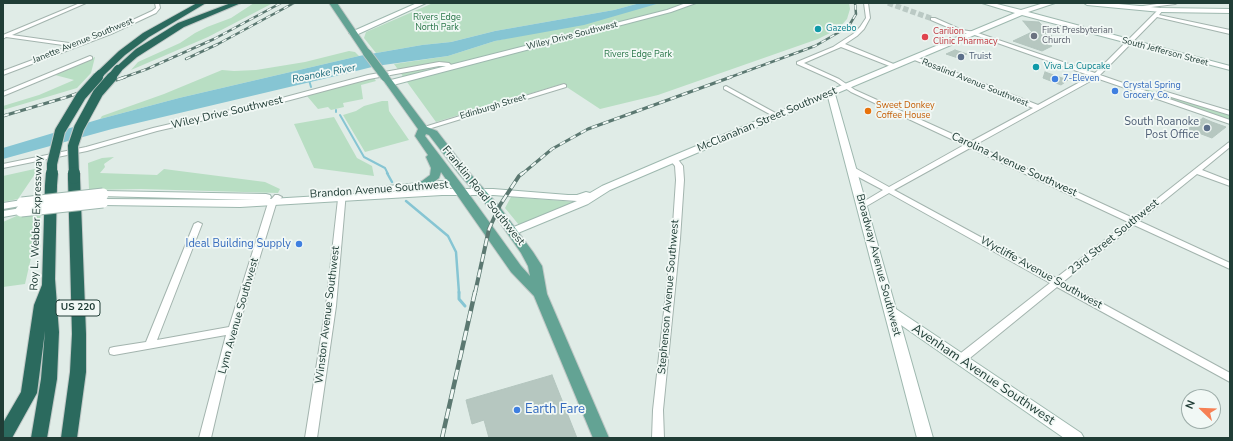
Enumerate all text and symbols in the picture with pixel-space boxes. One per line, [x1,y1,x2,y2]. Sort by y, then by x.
park label: Rivers Edge North Park [413,13,461,34]
street label: Janette Avenue Southwest [31,16,135,66]
street label: Wiley Drive Southwest [525,19,619,53]
marker: Gazebo [813,24,823,34]
place label: Gazebo [826,24,856,34]
place label: First Presbyterian Church [1042,26,1113,47]
place label: Carilion Clinic Pharmacy [933,27,998,48]
marker: First Presbyterian Church [1029,31,1039,41]
marker: Carilion Clinic Pharmacy [920,32,930,42]
street label: South Jefferson Street [1121,35,1209,69]
park label: Rivers Edge Park [604,50,672,60]
marker: Truist [956,52,966,62]
place label: Truist [969,52,992,62]
street label: Rosalind Avenue Southwest [920,57,1030,109]
water label: Roanoke River [291,62,357,86]
marker: Viva La Cupcake [1031,62,1041,72]
place label: Viva La Cupcake [1044,62,1110,72]
marker: 7-Eleven [1050,74,1060,84]
place label: 7-Eleven [1063,74,1099,84]
place label: Crystal Spring Grocery Co. [1123,81,1181,102]
street label: McClanahan Street Southwest [695,85,839,155]
marker: Crystal Spring Grocery Co. [1110,86,1120,96]
street label: Edinburgh Street [459,92,527,122]
street label: Wiley Drive Southwest [170,94,284,132]
place label: Sweet Donkey Coffee House [876,101,935,122]
marker: Sweet Donkey Coffee House [863,106,873,116]
place label: South Roanoke Post Office [1124,115,1199,141]
marker: South Roanoke Post Office [1202,123,1212,133]
street label: Carolina Avenue Southwest [949,130,1079,200]
street label: Franklin Road Southwest [439,144,527,248]
street label: Roy L. Webber Expressway [28,155,46,291]
street label: Brandon Avenue Southwest [309,179,449,201]
street label: Broadway Avenue Southwest [853,193,903,337]
street label: 23rd Street Southwest [1066,197,1162,277]
street label: Stephenson Avenue Southwest [656,219,682,375]
street label: Wycliffe Avenue Southwest [978,234,1104,312]
place label: Ideal Building Supply [186,237,291,251]
marker: Ideal Building Supply [294,239,304,249]
street label: Winston Avenue Southwest [313,245,343,385]
street label: Lynn Avenue Southwest [216,257,262,375]
road number: US 220 [56,300,100,316]
street label: Avenham Avenue Southwest [908,321,1058,429]
north arrow [1181,389,1221,429]
text: N [1182,398,1199,411]
place label: Earth Fare [525,402,585,418]
marker: Earth Fare [512,405,522,415]

